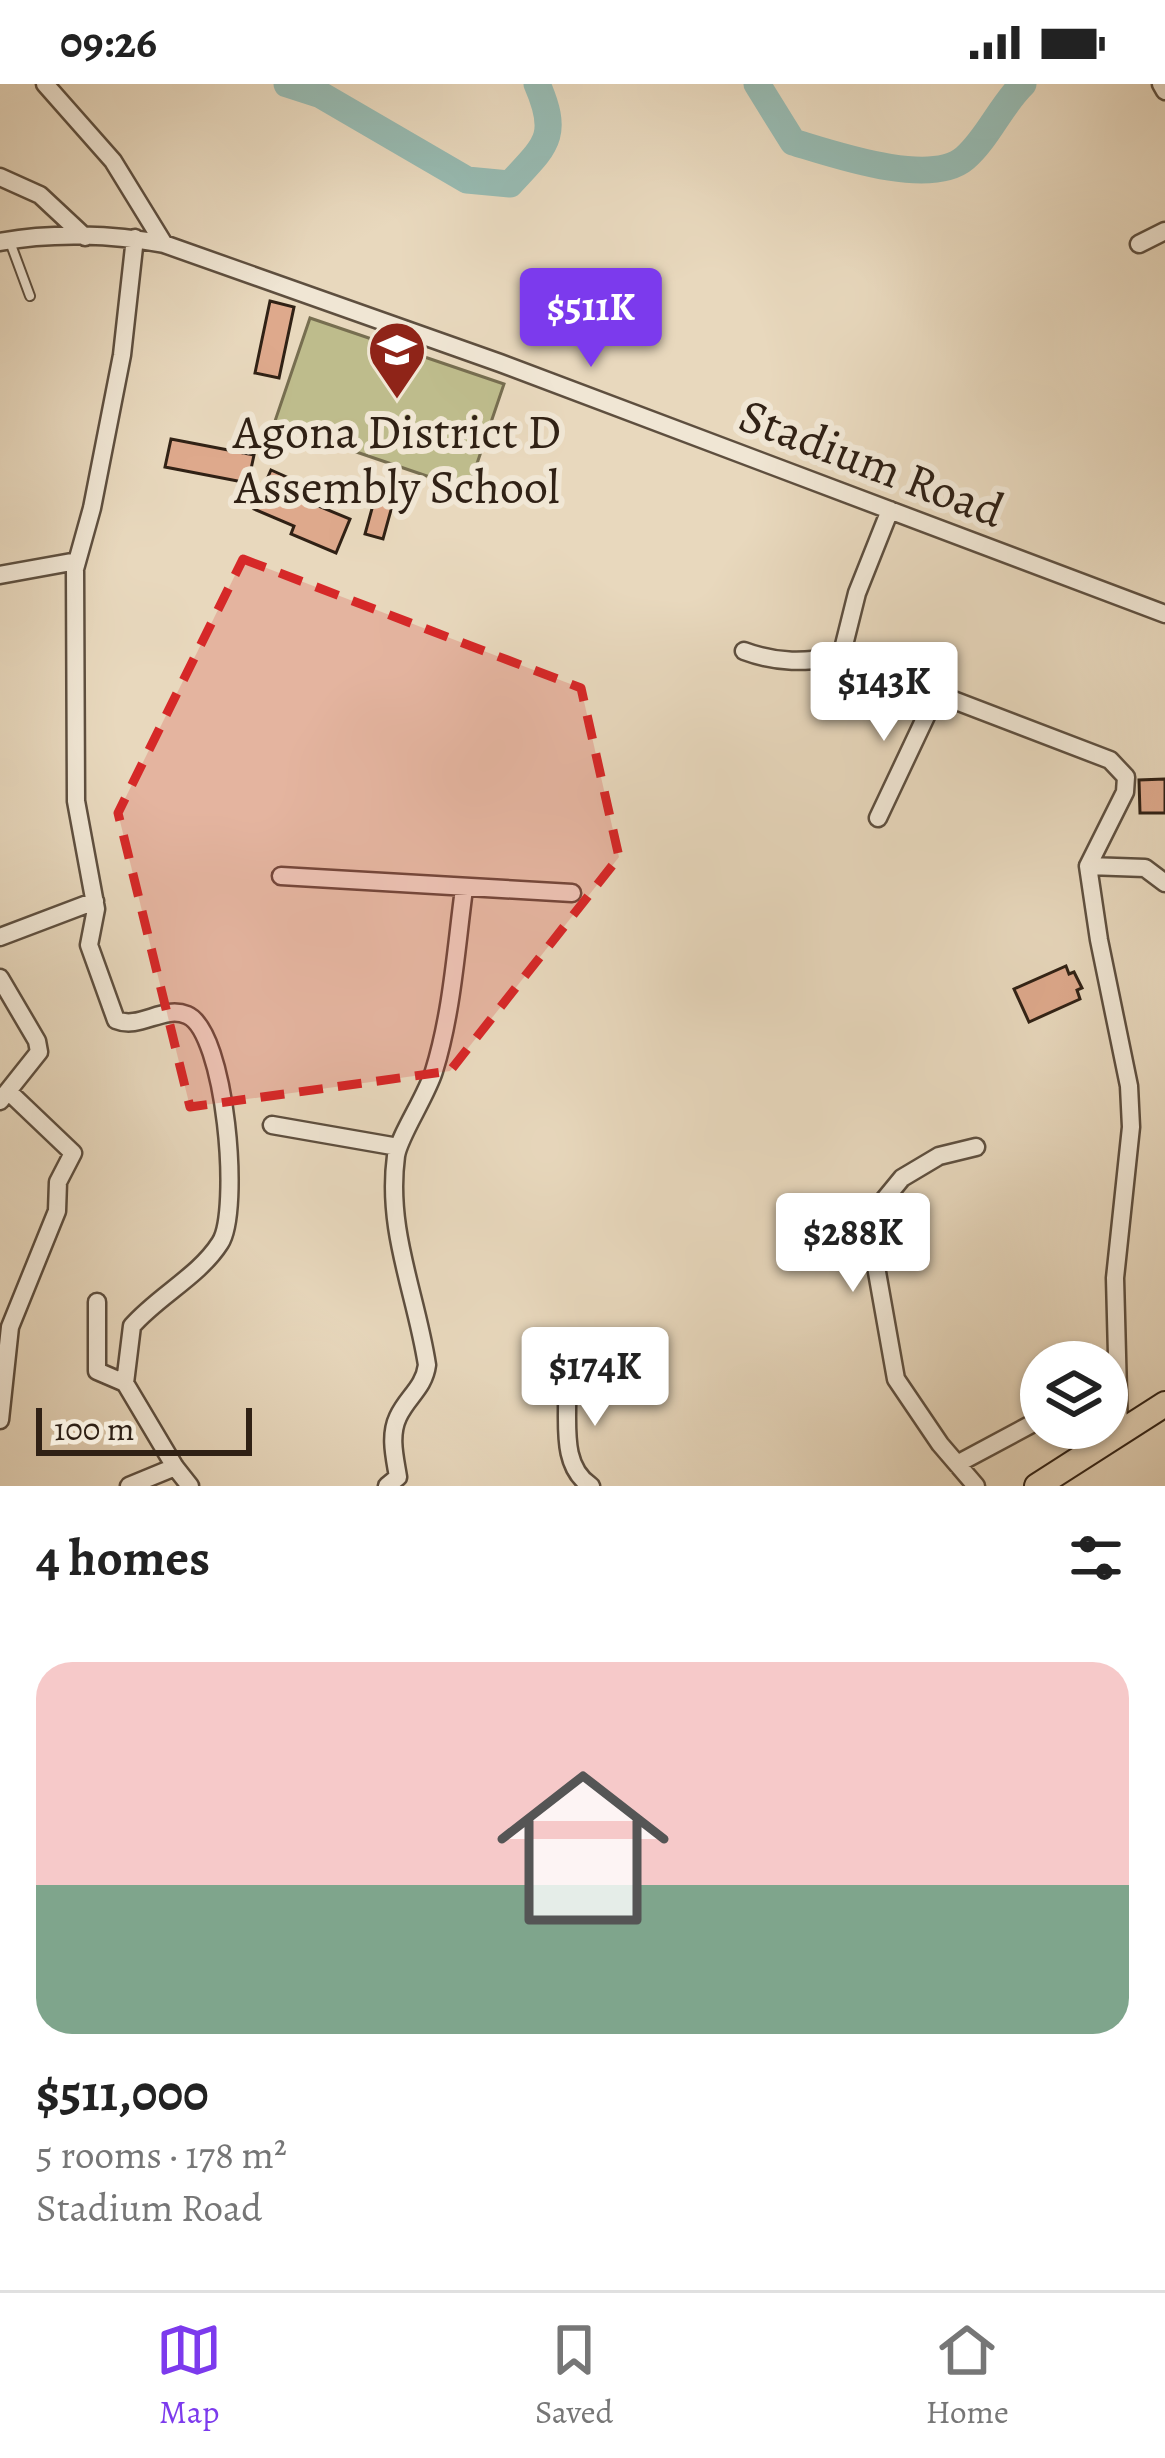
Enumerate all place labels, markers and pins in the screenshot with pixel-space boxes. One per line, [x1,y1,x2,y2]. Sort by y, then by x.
pin: $511K [507,268,675,370]
school or university icon: Agona District D Assembly School [366,319,428,401]
place label: Agona District D Assembly School [232,399,561,520]
pin: $143K [800,642,968,744]
pin: $288K [769,1193,937,1295]
pin: $174K [511,1327,679,1429]

